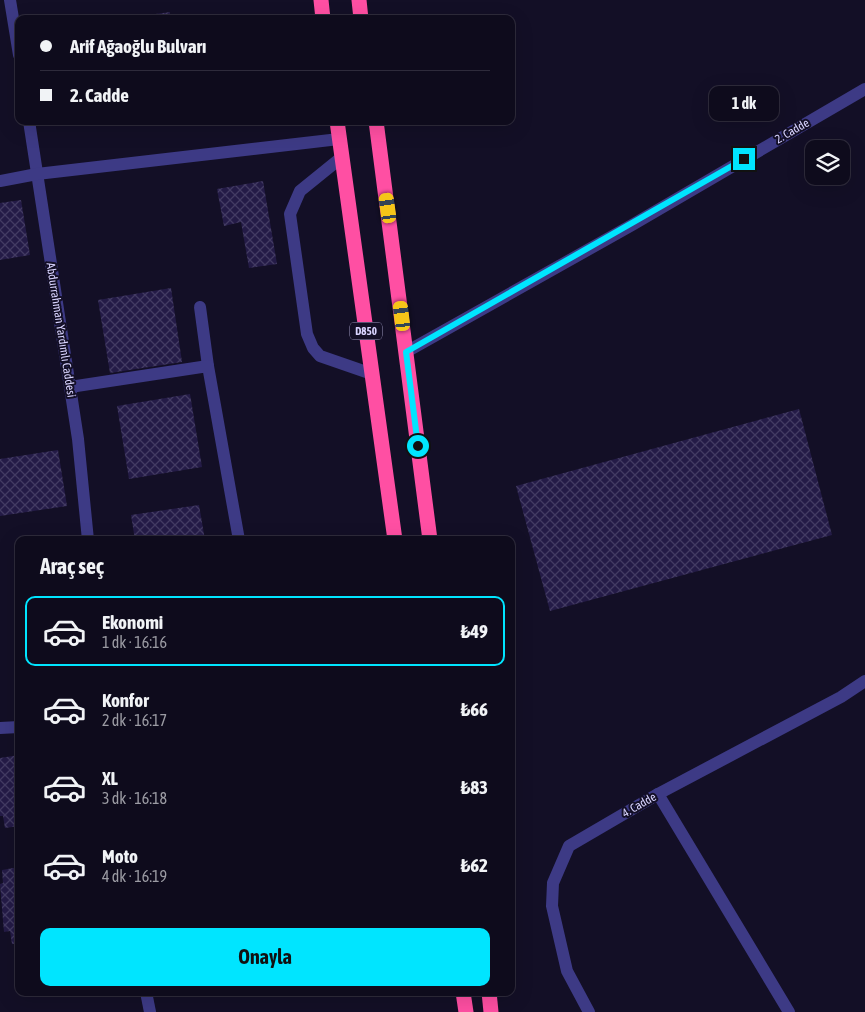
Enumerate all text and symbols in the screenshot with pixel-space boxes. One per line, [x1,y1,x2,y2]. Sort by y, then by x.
text: Arif Ağaoğlu Bulvarı [70,35,206,57]
text: 2. Cadde [70,84,129,106]
callout: 1 dk [709,86,779,122]
text: 1 dk [732,94,756,112]
street label: 2. Cadde [772,116,812,146]
map controls [805,140,850,185]
button: layers [805,140,850,185]
route end [733,148,755,170]
car [378,192,397,224]
street label: Abdurrahman Yardımlı Caddesi [43,262,79,398]
car [392,300,411,332]
road number: D850 [350,322,382,340]
route start [407,435,429,457]
text: Araç seç [40,553,104,579]
icon: car [42,609,87,654]
text: Ekonomi [102,611,163,633]
text: ₺49 [461,620,488,642]
text: 1 dk · 16:16 [102,633,167,651]
icon: car [42,687,87,732]
text: Konfor [102,689,149,711]
text: ₺66 [461,698,488,720]
text: 2 dk · 16:17 [102,711,167,729]
icon: car [42,765,87,810]
text: XL [102,767,118,789]
text: ₺83 [461,776,488,798]
text: 3 dk · 16:18 [102,789,167,807]
street label: 4. Cadde [619,790,659,820]
icon: car [42,843,87,888]
text: Moto [102,845,138,867]
text: ₺62 [461,854,488,876]
text: 4 dk · 16:19 [102,867,167,885]
button: Onayla [40,928,490,986]

